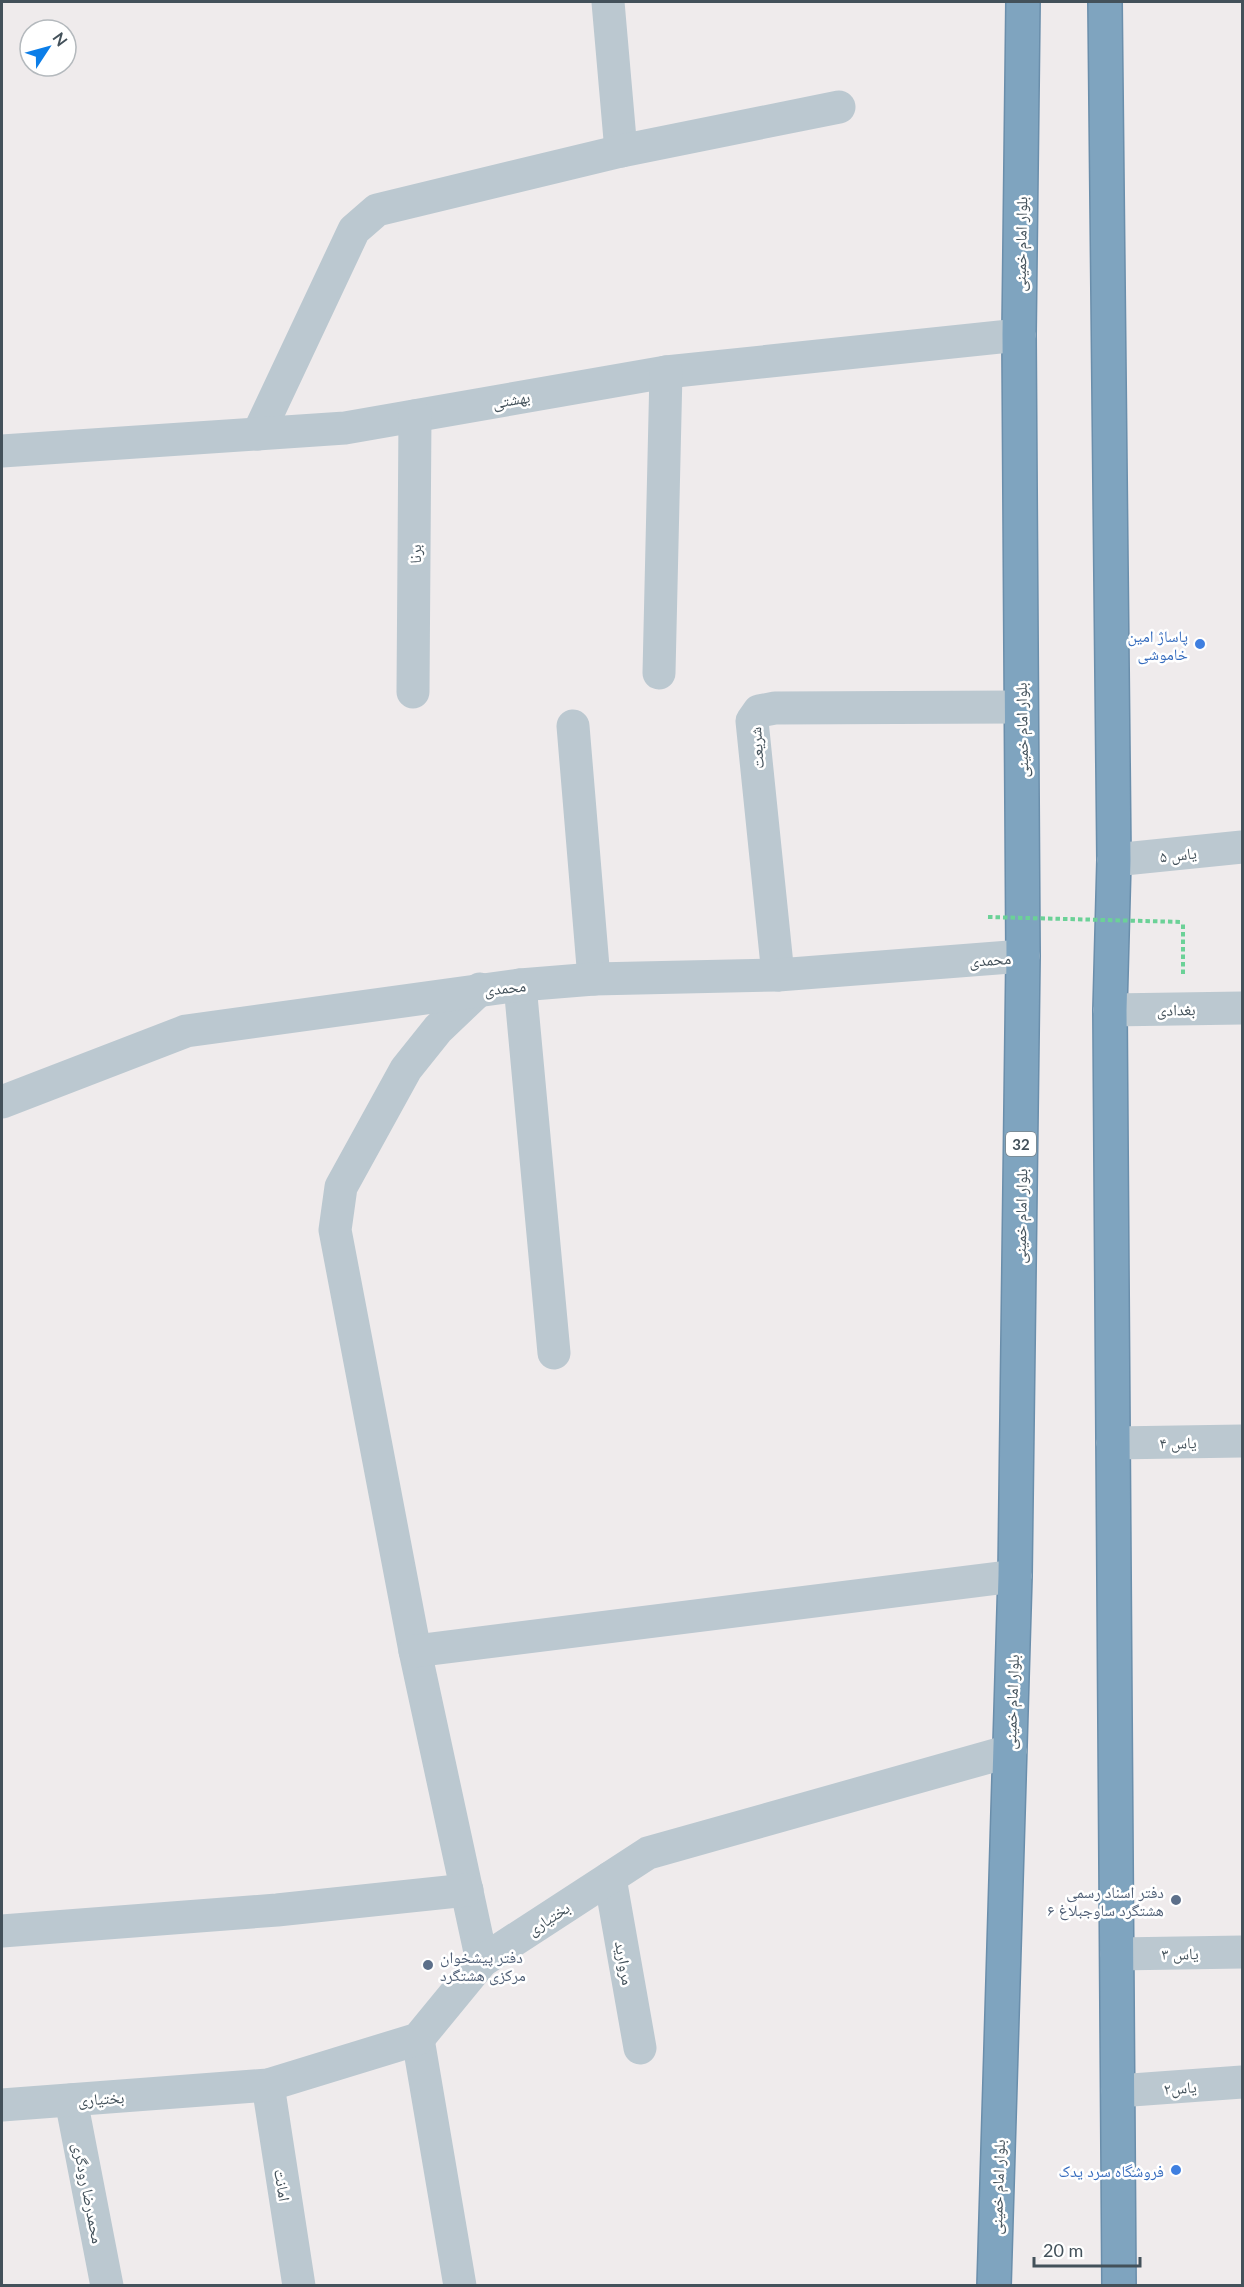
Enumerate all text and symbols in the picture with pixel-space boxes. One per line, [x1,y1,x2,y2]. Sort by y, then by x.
north arrow [18,18,78,78]
text: N [49,28,72,49]
street label: بلوار امام خمینی [1010,196,1032,292]
street label: بهشتی [491,386,532,414]
street label: برنا [405,544,425,564]
place label: پاساژ امین خاموشی [1127,626,1188,665]
marker: پاساژ امین خاموشی [1193,637,1207,651]
street label: بلوار امام خمینی [1011,682,1033,778]
street label: شریعت [745,726,768,770]
street label: یاس ۵ [1159,843,1198,867]
street label: محمدی [968,948,1012,972]
street label: محمدی [483,975,527,1001]
street label: بغدادی [1156,999,1196,1021]
road number: 32 [1006,1132,1036,1156]
street label: بلوار امام خمینی [1010,1168,1032,1264]
street label: یاس ۴ [1159,1432,1197,1454]
street label: بلوار امام خمینی [1000,1654,1024,1750]
place label: دفتر اسناد رسمی ۶ هشتگرد ساوجبلاغ [1047,1882,1164,1921]
marker: دفتر اسناد رسمی ۶ هشتگرد ساوجبلاغ [1169,1893,1183,1907]
street label: بختیاری [523,1897,574,1940]
street label: مروارید [611,1940,638,1987]
street label: یاس ۳ [1161,1943,1199,1965]
place label: دفتر پیشخوان مرکزی هشتگرد [440,1947,526,1986]
marker: دفتر پیشخوان مرکزی هشتگرد [421,1958,435,1972]
street label: یاس۲ [1163,2076,1197,2100]
street label: بختیاری [77,2087,125,2111]
street label: بلوار امام خمینی [986,2139,1010,2235]
street label: محمدرضا رودگری [68,2141,108,2245]
place label: فروشگاه سرد یدک [1058,2161,1164,2181]
marker: فروشگاه سرد یدک [1169,2163,1183,2177]
street label: امانت [271,2167,295,2203]
scale bar [1034,2230,1140,2268]
text: 20 m [1043,2239,1083,2261]

